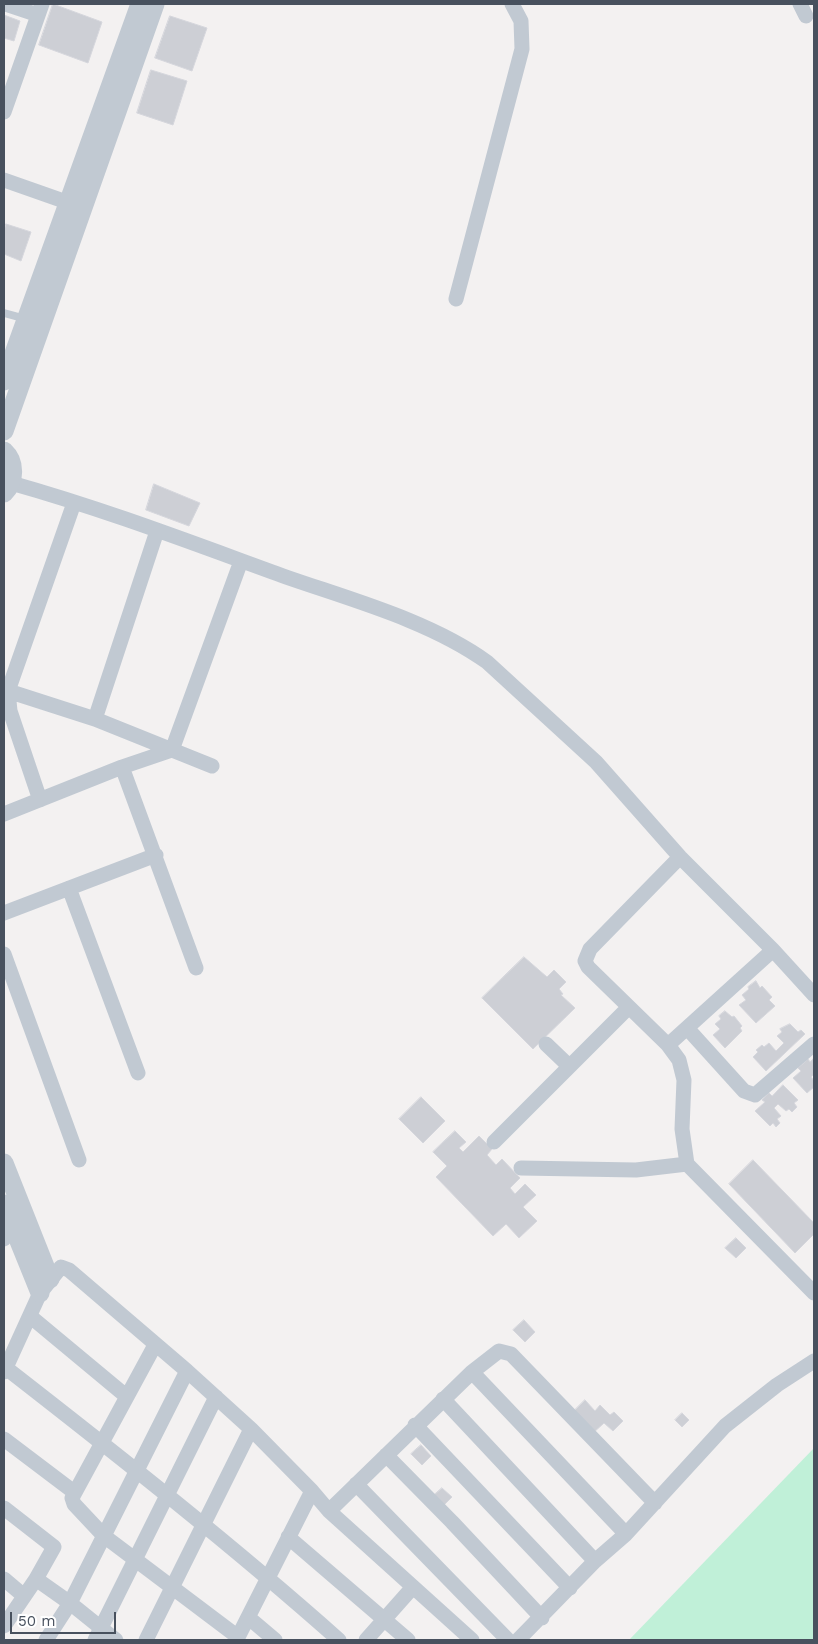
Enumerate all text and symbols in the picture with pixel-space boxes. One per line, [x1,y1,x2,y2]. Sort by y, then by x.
scale bar [12,1602,119,1634]
text: 50 m [18,1612,55,1630]

